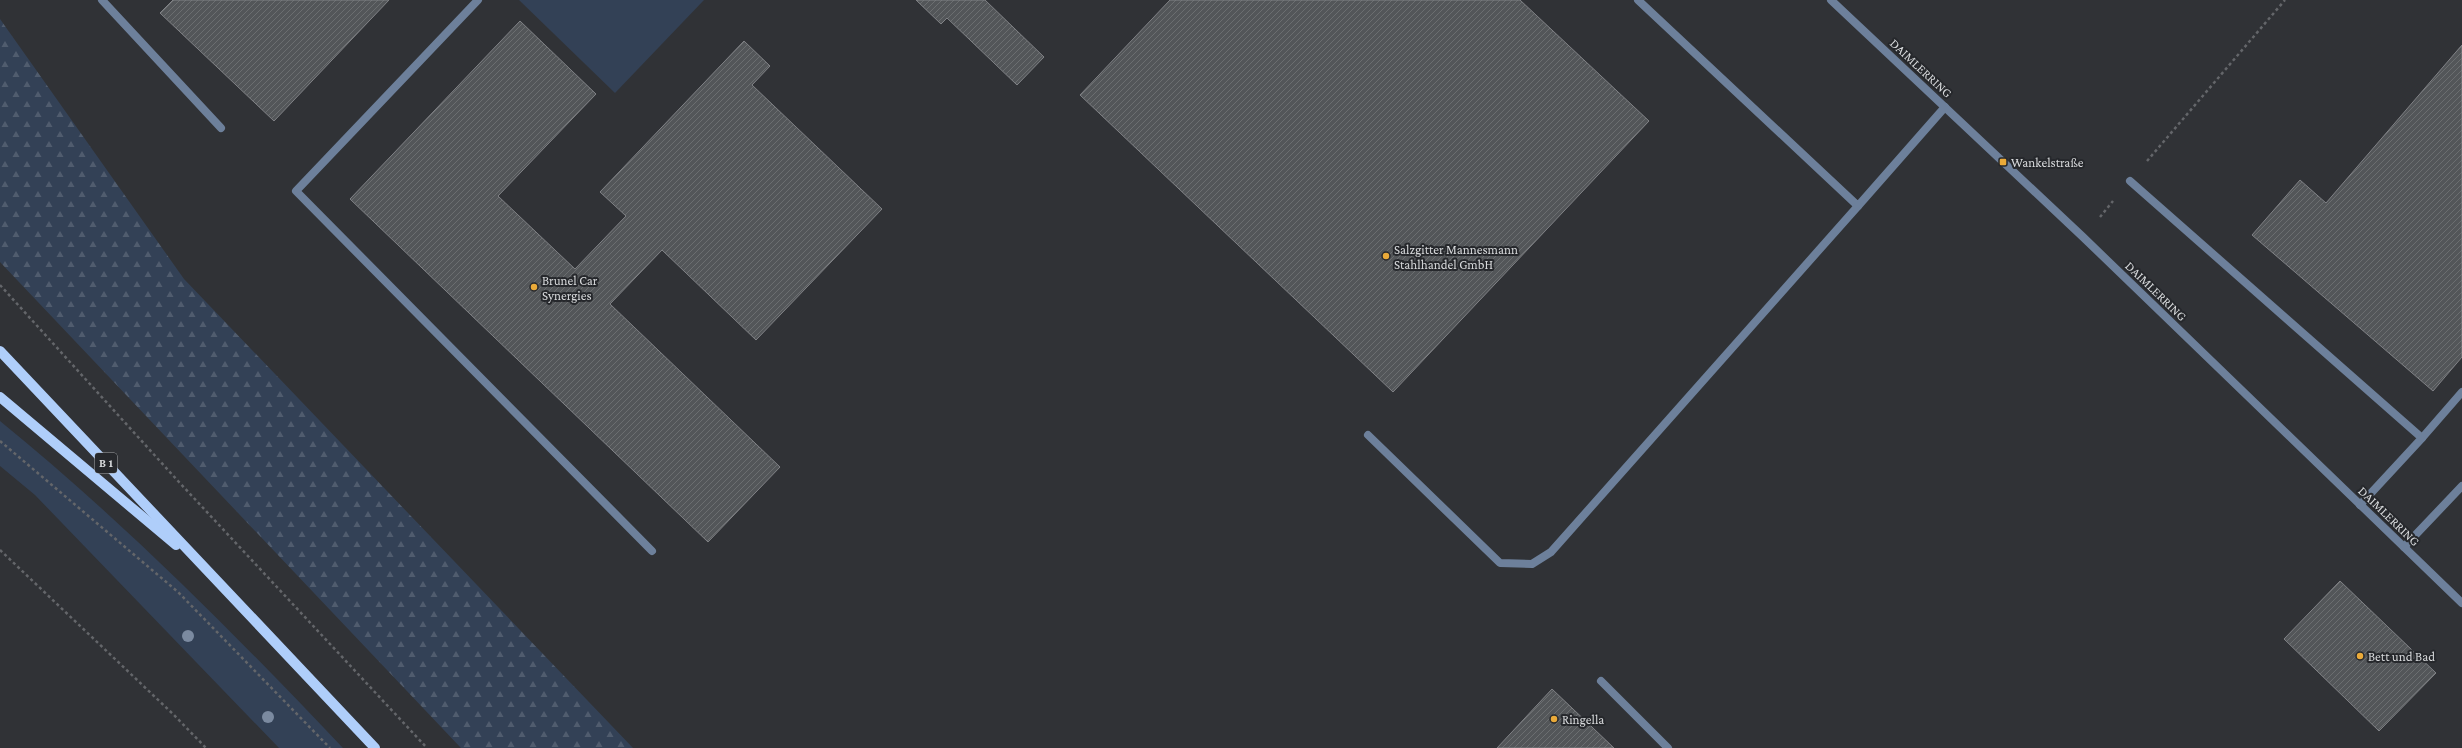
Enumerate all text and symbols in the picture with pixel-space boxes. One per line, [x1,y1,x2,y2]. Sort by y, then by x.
street label: DAIMLERRING [1887,35,1955,101]
place label: Wankelstraße [2011,155,2084,170]
marker: Wankelstraße [1998,157,2008,167]
place label: Salzgitter Mannesmann Stahlhandel GmbH [1394,242,1518,272]
marker: Salzgitter Mannesmann Stahlhandel GmbH [1381,251,1391,261]
street label: DAIMLERRING [2122,258,2190,324]
place label: Brunel Car Synergies [542,273,598,303]
marker: Brunel Car Synergies [529,282,539,292]
road number: B 1 [95,453,117,473]
street label: DAIMLERRING [2355,483,2423,549]
place label: Bett und Bad [2368,649,2435,664]
marker: Bett und Bad [2355,651,2365,661]
place label: Ringella [1562,712,1604,727]
marker: Ringella [1549,714,1559,724]

